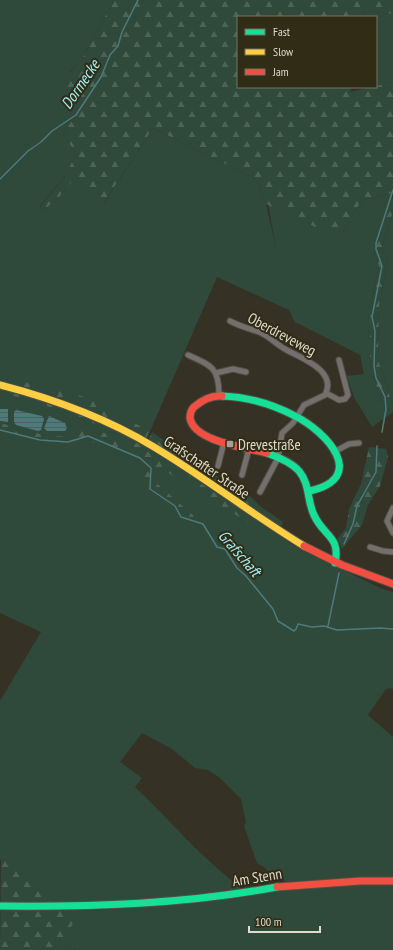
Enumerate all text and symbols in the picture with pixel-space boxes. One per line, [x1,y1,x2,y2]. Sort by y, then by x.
legend [237,16,377,88]
text: Fast [273,24,291,39]
text: Slow [273,44,294,59]
water label: Dormecke [56,54,104,112]
text: Jam [272,64,289,79]
street label: Oberdreveweg [245,308,319,360]
street label: Grafschafter Straße [160,431,254,503]
place label: Drevestraße [238,435,301,454]
marker: Drevestraße [225,439,235,449]
water label: Grafschaft [214,525,267,582]
street label: Am Stenn [231,864,283,890]
scale bar [249,908,320,934]
text: 100 m [255,914,282,929]

